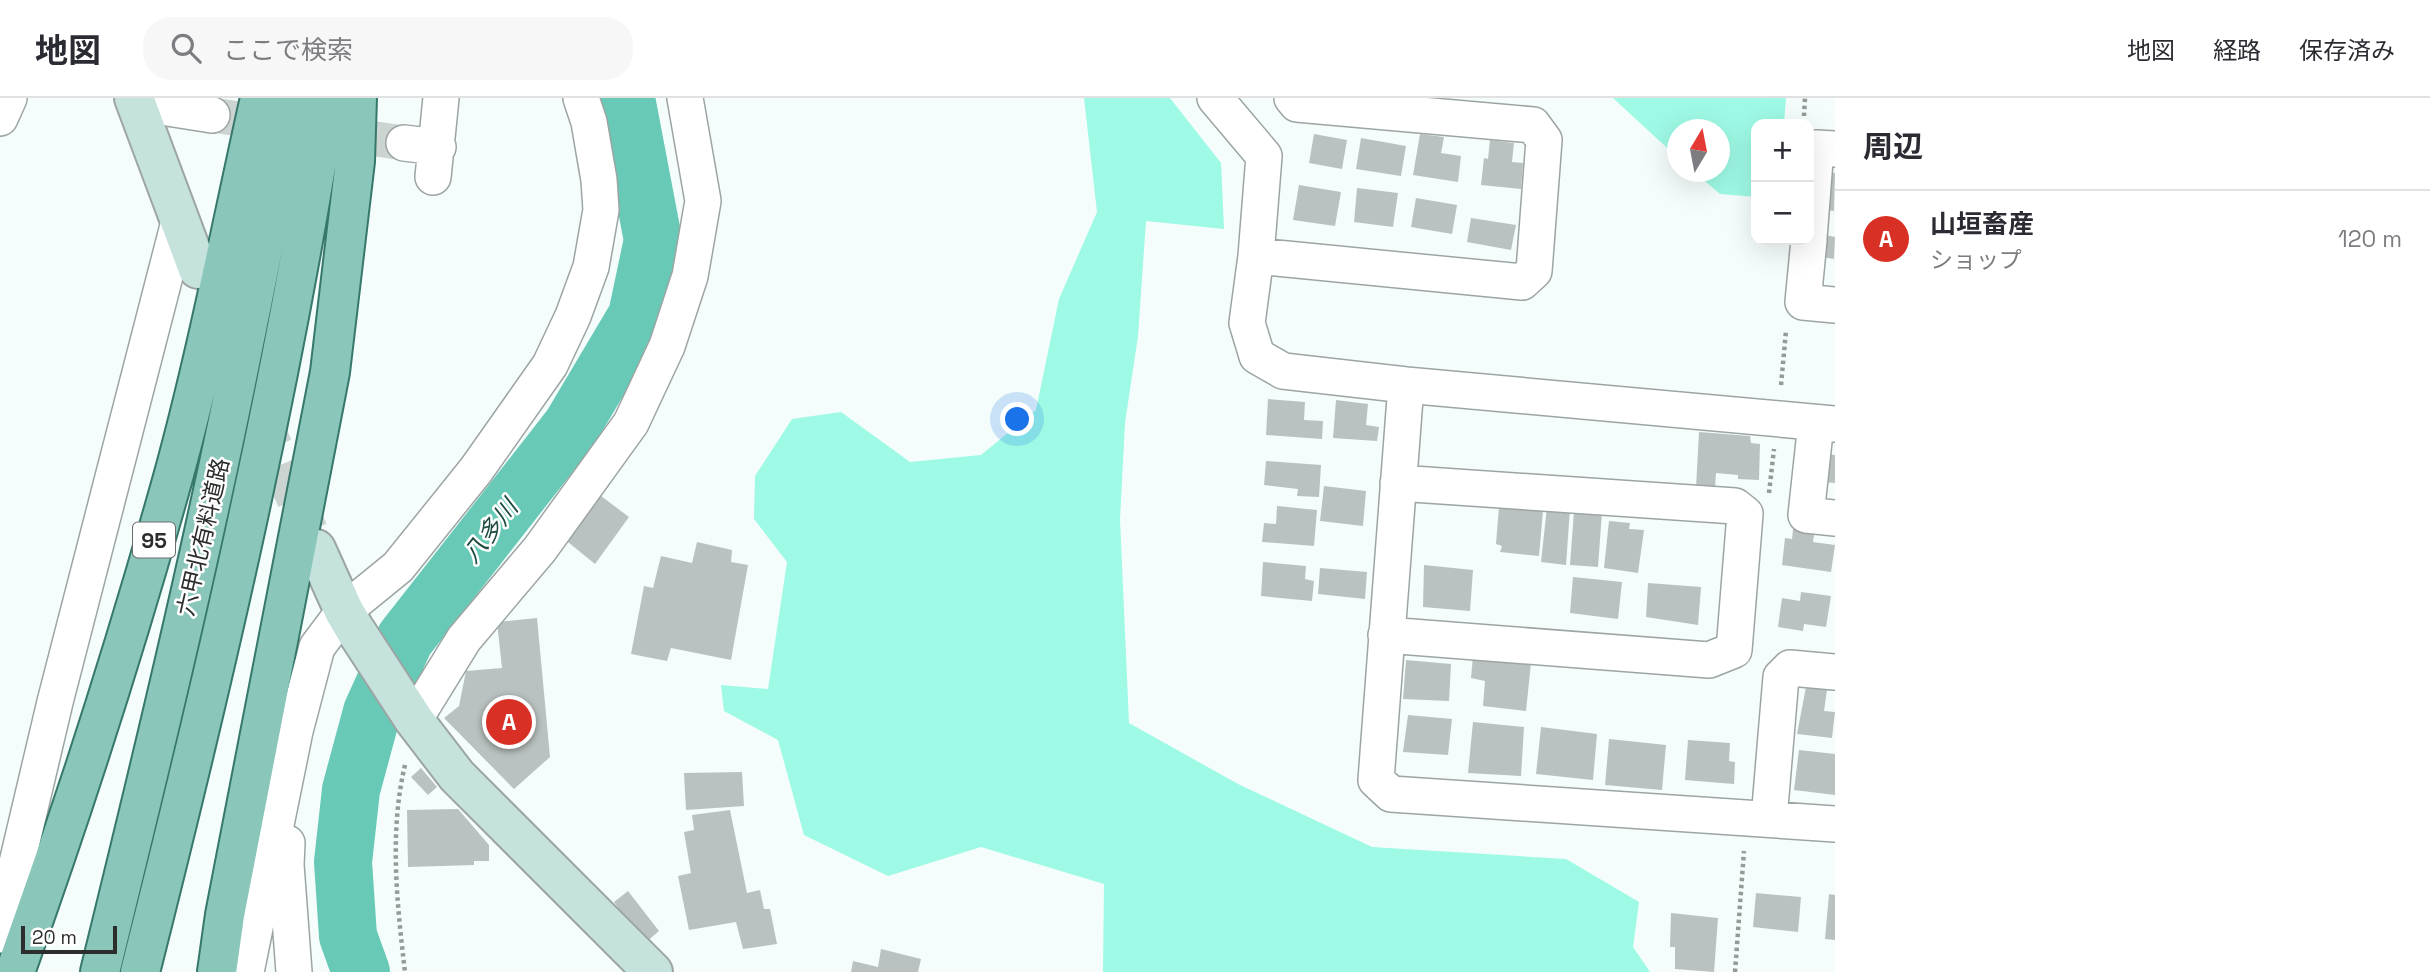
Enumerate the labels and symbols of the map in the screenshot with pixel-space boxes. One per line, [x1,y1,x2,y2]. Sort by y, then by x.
north arrow [1667,119,1730,182]
your location [1000,402,1034,436]
street label: 六甲北有料道路 [170,455,236,619]
water label: 八多川 [456,491,526,569]
road number: 95 [133,522,175,558]
pin: A [486,696,532,748]
scale bar [21,923,117,955]

